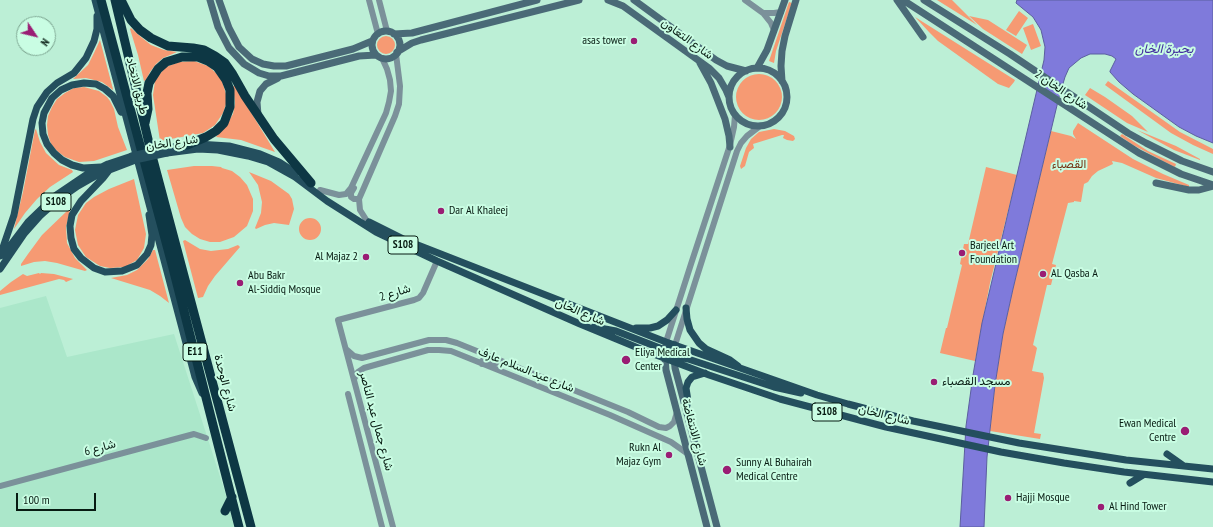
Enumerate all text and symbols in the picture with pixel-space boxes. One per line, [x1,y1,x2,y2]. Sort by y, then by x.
street label: شارع التعاون [658,15,716,63]
north arrow [16,16,56,56]
place label: asas tower [582,34,626,48]
text: N [38,36,52,49]
marker: asas tower [629,36,639,46]
water label: بحيرة الخان [1135,41,1193,57]
street label: طريق الاتحاد [123,56,151,116]
street label: شارع الخان 2 [1032,67,1090,113]
street label: شارع الخان [145,132,199,154]
park label: القصباء [1052,158,1086,172]
road number: S108 [41,193,71,211]
place label: Dar Al Khaleej [449,204,508,218]
marker: Dar Al Khaleej [436,206,446,216]
road number: S108 [388,236,418,254]
place label: Barjeel Art Foundation [970,239,1017,267]
marker: Barjeel Art Foundation [957,248,967,258]
place label: Al Majaz 2 [315,250,358,264]
marker: Al Majaz 2 [361,252,371,262]
place label: AL Qasba A [1051,267,1098,281]
place label: Abu Bakr Al-Siddiq Mosque [248,269,321,297]
marker: AL Qasba A [1038,269,1048,279]
marker: Abu Bakr Al-Siddiq Mosque [235,278,245,288]
street label: شارع 2 [378,281,412,305]
street label: شارع الخان [553,295,607,329]
road number: E11 [183,343,207,361]
street label: شارع عبد السلام عارف [476,344,576,396]
place label: Eliya Medical Center [635,346,690,374]
street label: شارع الوحدة [211,353,239,413]
marker: Eliya Medical Center [620,354,632,366]
street label: شارع جمال عبد الناصر [356,370,396,472]
place label: مسجد القصباء [942,375,1010,389]
marker: مسجد القصباء [929,377,939,387]
street label: شارع الانتفاضة [678,397,710,467]
street label: شارع الخان [857,402,911,428]
road number: S108 [812,403,842,421]
place label: Ewan Medical Centre [1119,417,1176,445]
marker: Ewan Medical Centre [1179,425,1191,437]
street label: شارع 6 [83,437,117,459]
place label: Rukn Al Majaz Gym [616,441,661,469]
marker: Rukn Al Majaz Gym [664,450,674,460]
place label: Sunny Al Buhairah Medical Centre [736,456,812,484]
marker: Sunny Al Buhairah Medical Centre [721,464,733,476]
scale bar [18,485,98,511]
place label: Hajji Mosque [1016,491,1070,505]
text: 100 m [23,492,50,507]
marker: Hajji Mosque [1003,493,1013,503]
place label: Al Hind Tower [1109,500,1166,514]
marker: Al Hind Tower [1096,502,1106,512]

